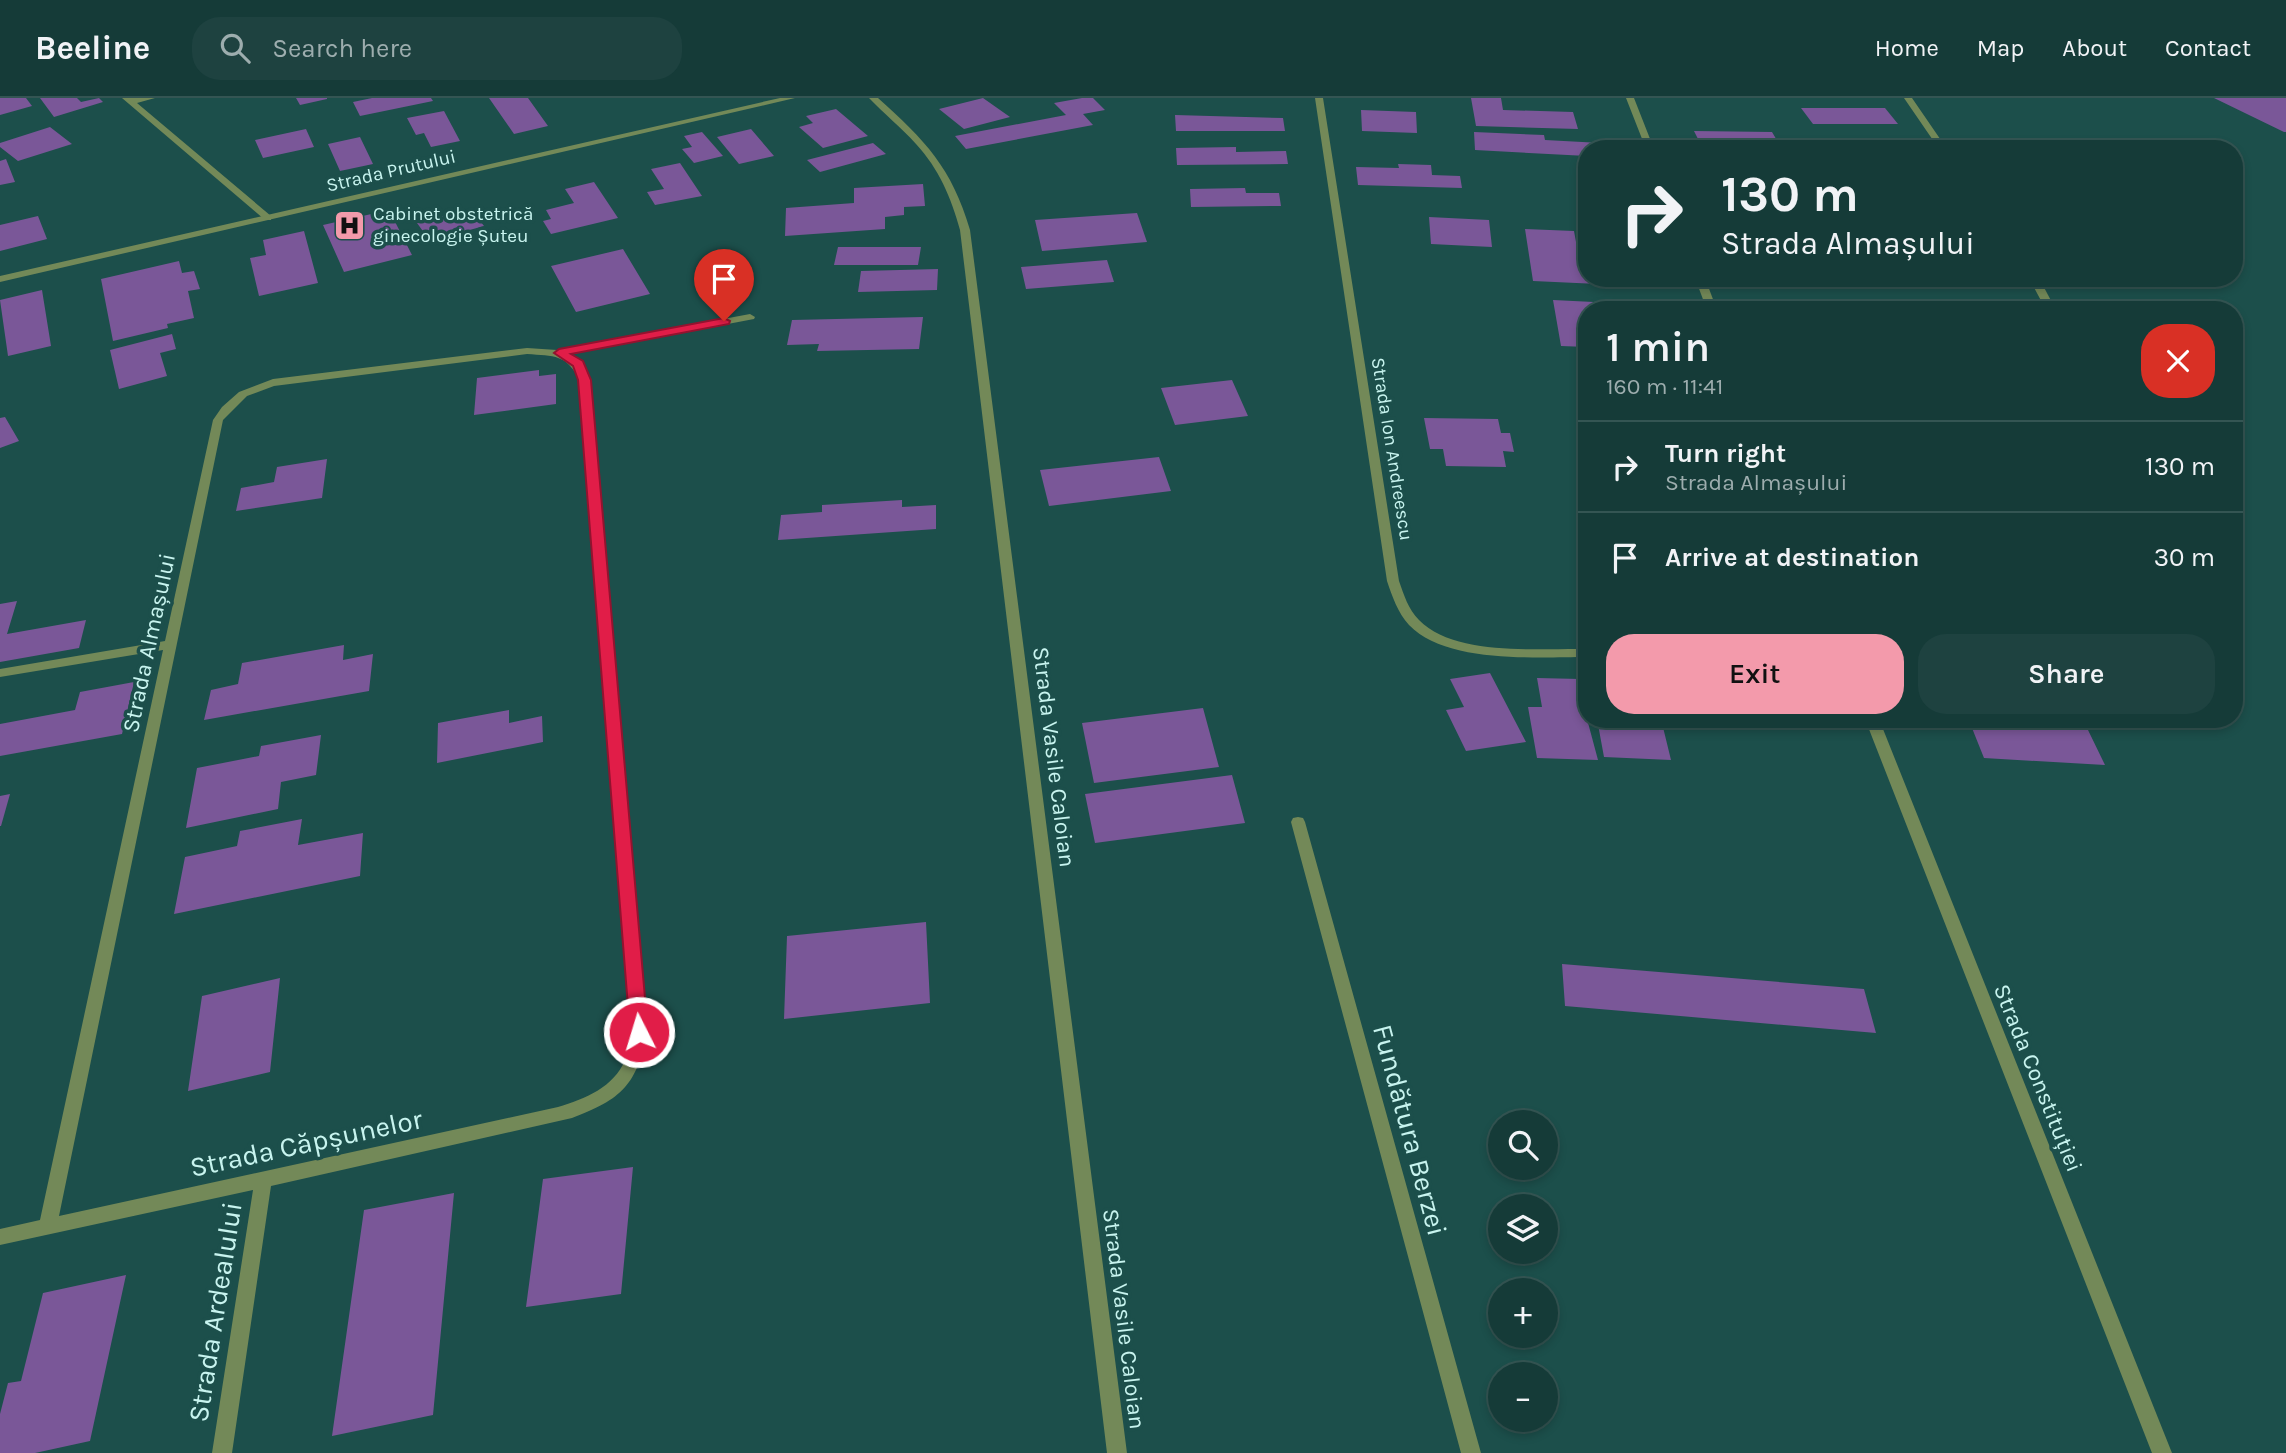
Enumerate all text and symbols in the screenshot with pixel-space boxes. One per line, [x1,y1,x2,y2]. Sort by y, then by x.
search box [192,17,682,80]
text: Beeline [35,29,150,67]
icon: search [216,29,254,67]
text: Search here [272,33,412,64]
text: Home [1875,34,1939,62]
text: Map [1977,34,2024,62]
text: About [2062,34,2127,62]
text: Contact [2165,34,2251,62]
street label: Strada Prutului [324,145,458,197]
text: 130 m [1721,166,1859,223]
icon: right [1606,168,1697,259]
place label: Cabinet obstetrică ginecologie Șuteu [373,203,533,247]
hospital icon: Cabinet obstetrică ginecologie Șuteu [333,208,367,242]
text: Strada Almașului [1721,225,1975,262]
pin [694,249,754,321]
icon: arrive [705,260,743,298]
text: 1 min [1606,322,1710,372]
button: close [2141,324,2215,398]
street label: Strada Ion Andreescu [1367,356,1417,542]
text: 160 m · 11:41 [1606,373,1723,400]
text: Turn right [1665,438,1786,469]
icon: right [1606,448,1644,486]
text: 130 m [2145,451,2215,482]
text: Strada Almașului [1665,469,1847,496]
icon: arrive [1606,539,1644,577]
text: Arrive at destination [1665,542,1919,573]
text: 30 m [2154,542,2215,573]
street label: Strada Almașului [117,551,181,735]
button: Exit [1606,634,1904,714]
button: Share [1918,634,2215,714]
street label: Strada Vasile Caloian [1027,645,1081,869]
street label: Strada Constituției [1988,980,2088,1176]
position arrow [602,995,676,1069]
street label: Fundătura Berzei [1366,1021,1454,1239]
street label: Strada Căpșunelor [187,1102,426,1184]
map controls [1488,1110,1558,1432]
button: search [1488,1110,1558,1180]
button: layers [1488,1194,1558,1264]
street label: Strada Ardealului [181,1200,249,1424]
street label: Strada Vasile Caloian [1097,1207,1151,1431]
button: + [1488,1278,1558,1348]
button: − [1488,1362,1558,1432]

